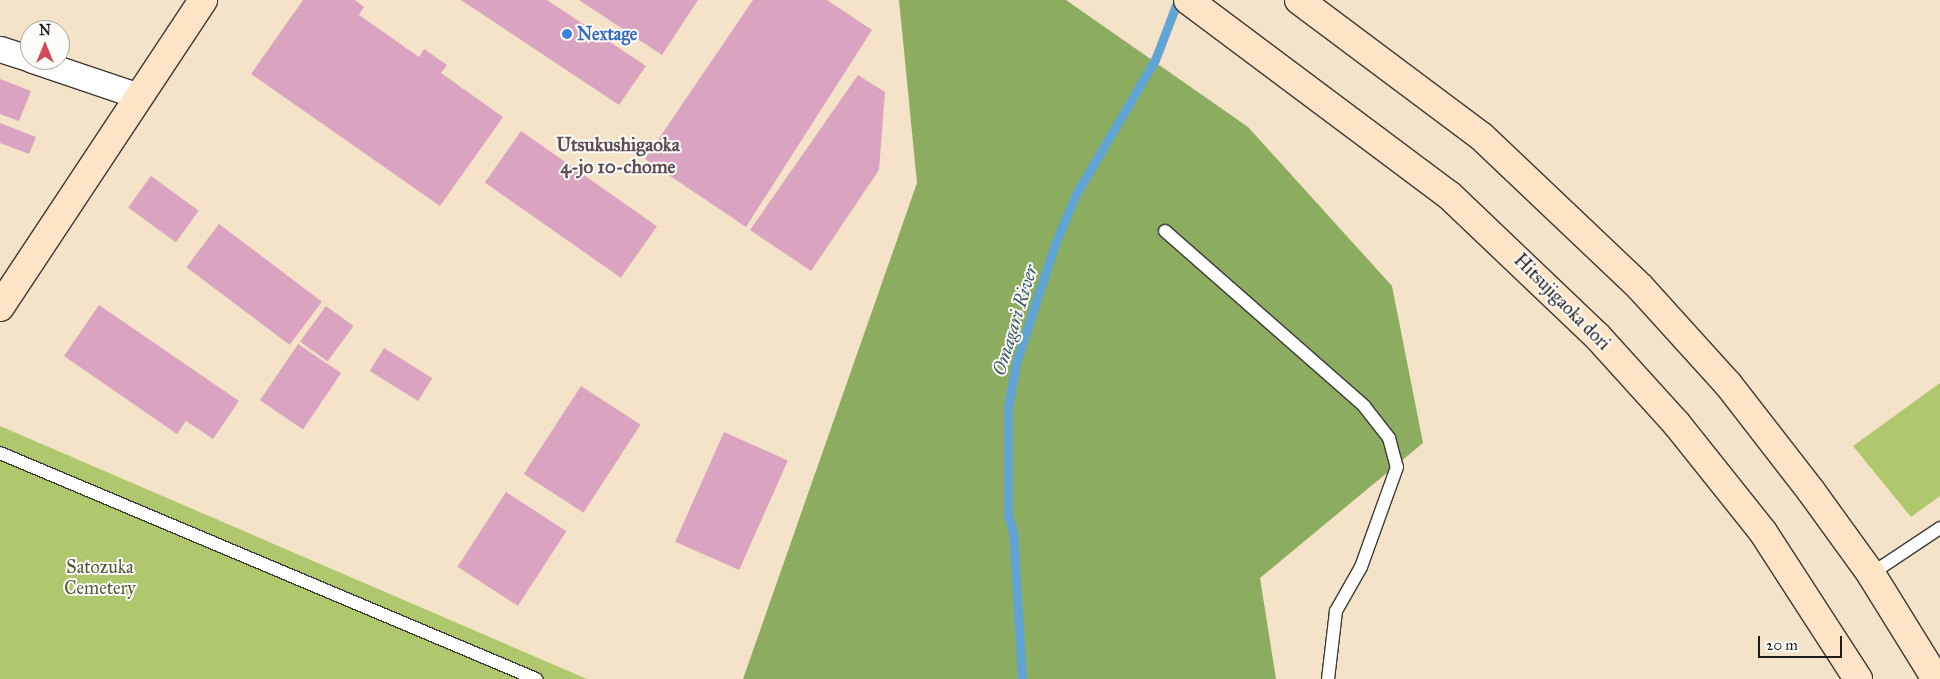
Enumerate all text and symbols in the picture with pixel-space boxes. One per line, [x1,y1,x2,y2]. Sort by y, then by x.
north arrow [20,20,70,70]
text: N [39,22,51,39]
place label: Nextage [577,23,637,45]
marker: Nextage [561,28,573,40]
district label: Utsukushigaoka 4-jo 10-chome [556,134,680,178]
street label: Hitsujigaoka dori [1509,249,1615,355]
water label: Omagari River [987,262,1043,378]
park label: Satozuka Cemetery [64,557,136,600]
scale bar [1760,626,1844,658]
text: 20 m [1766,636,1798,654]

